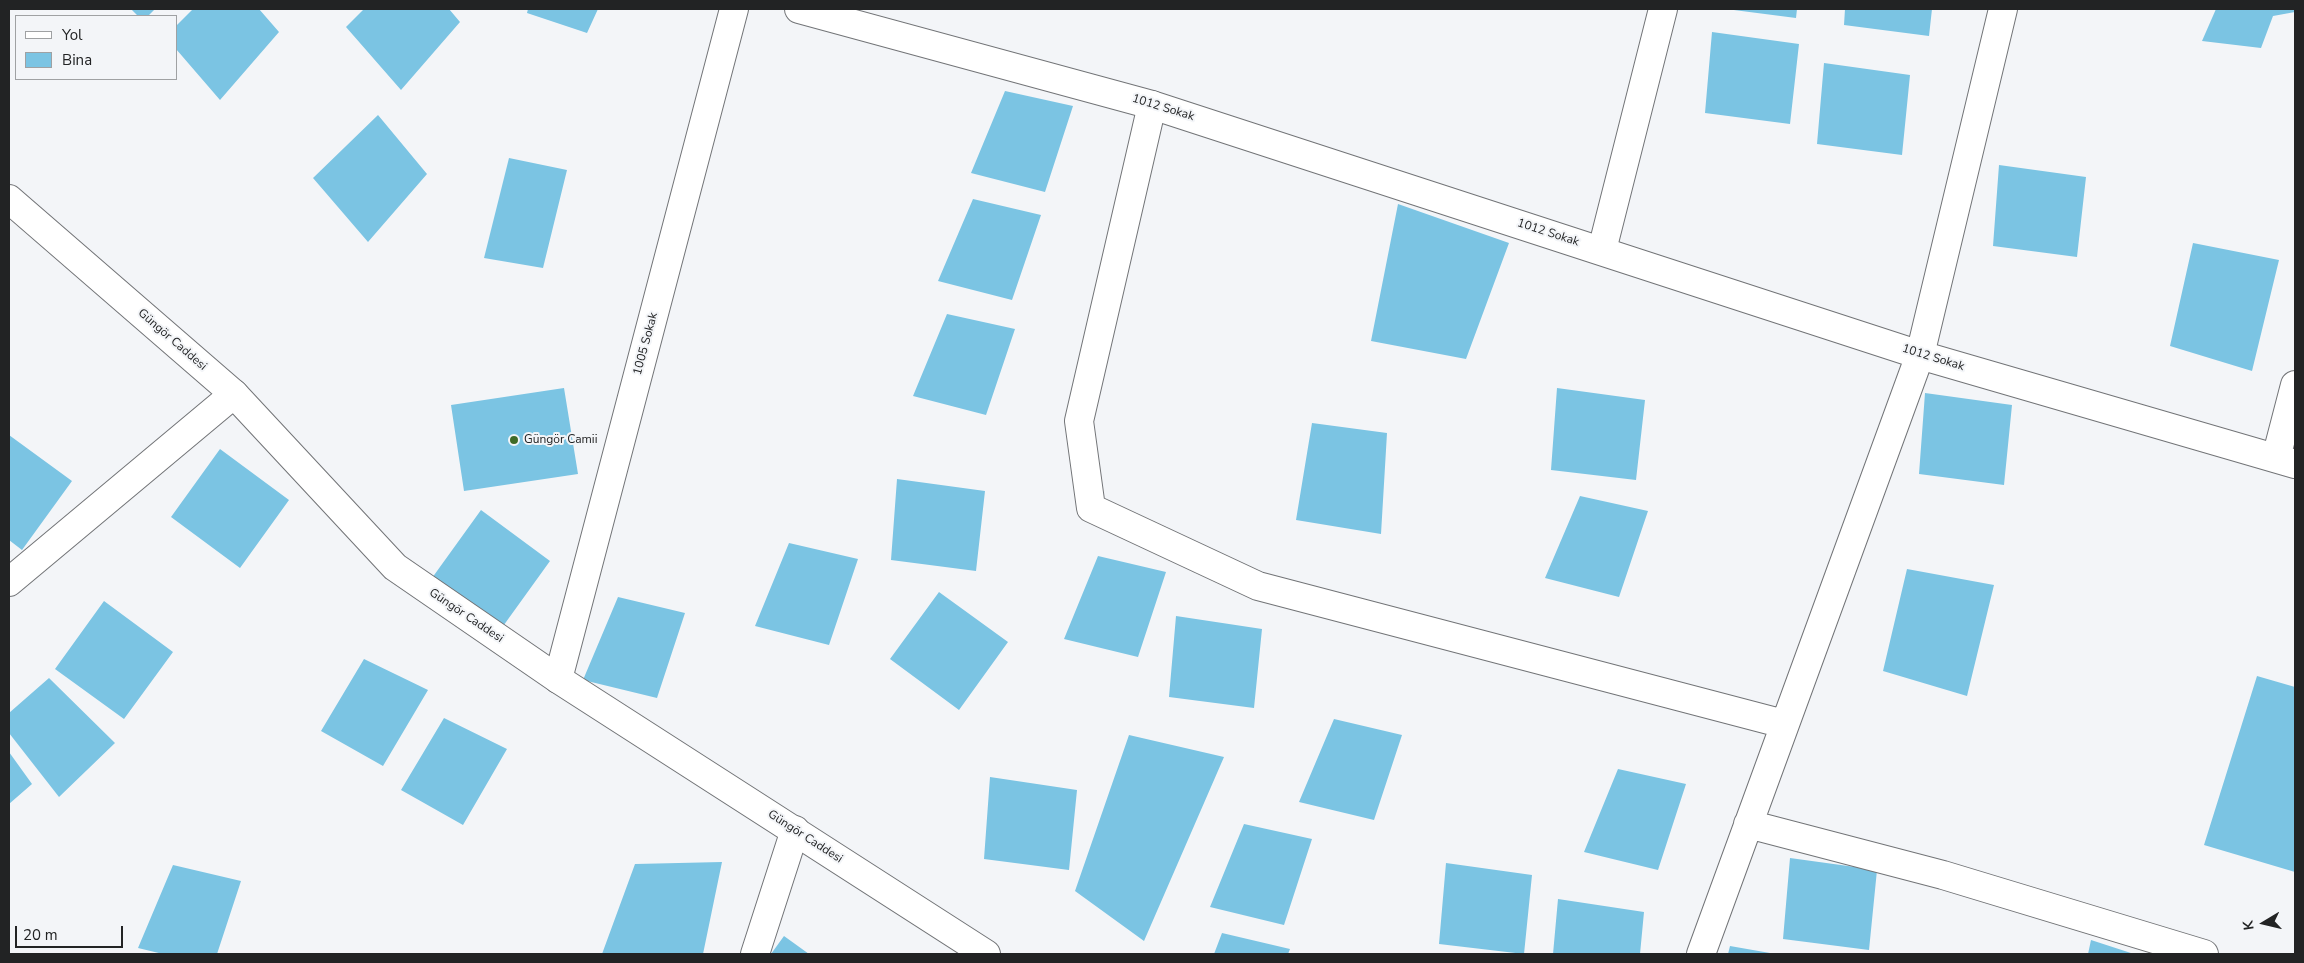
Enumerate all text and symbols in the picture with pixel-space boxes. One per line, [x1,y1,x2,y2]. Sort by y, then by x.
legend [15,15,178,80]
text: Yol [62,25,83,45]
text: Bina [62,50,92,70]
street label: 1012 Sokak [1130,92,1196,124]
street label: 1012 Sokak [1515,216,1581,250]
street label: Güngör Caddesi [135,306,209,374]
street label: 1005 Sokak [631,311,661,377]
street label: 1012 Sokak [1900,342,1966,374]
place label: Güngör Camii [524,433,597,447]
marker: Güngör Camii [508,434,520,446]
street label: Güngör Caddesi [426,586,506,646]
street label: Güngör Caddesi [765,807,845,867]
north arrow [2239,898,2289,948]
scale bar [18,916,125,948]
text: K [2239,919,2259,932]
text: 20 m [23,925,58,945]

